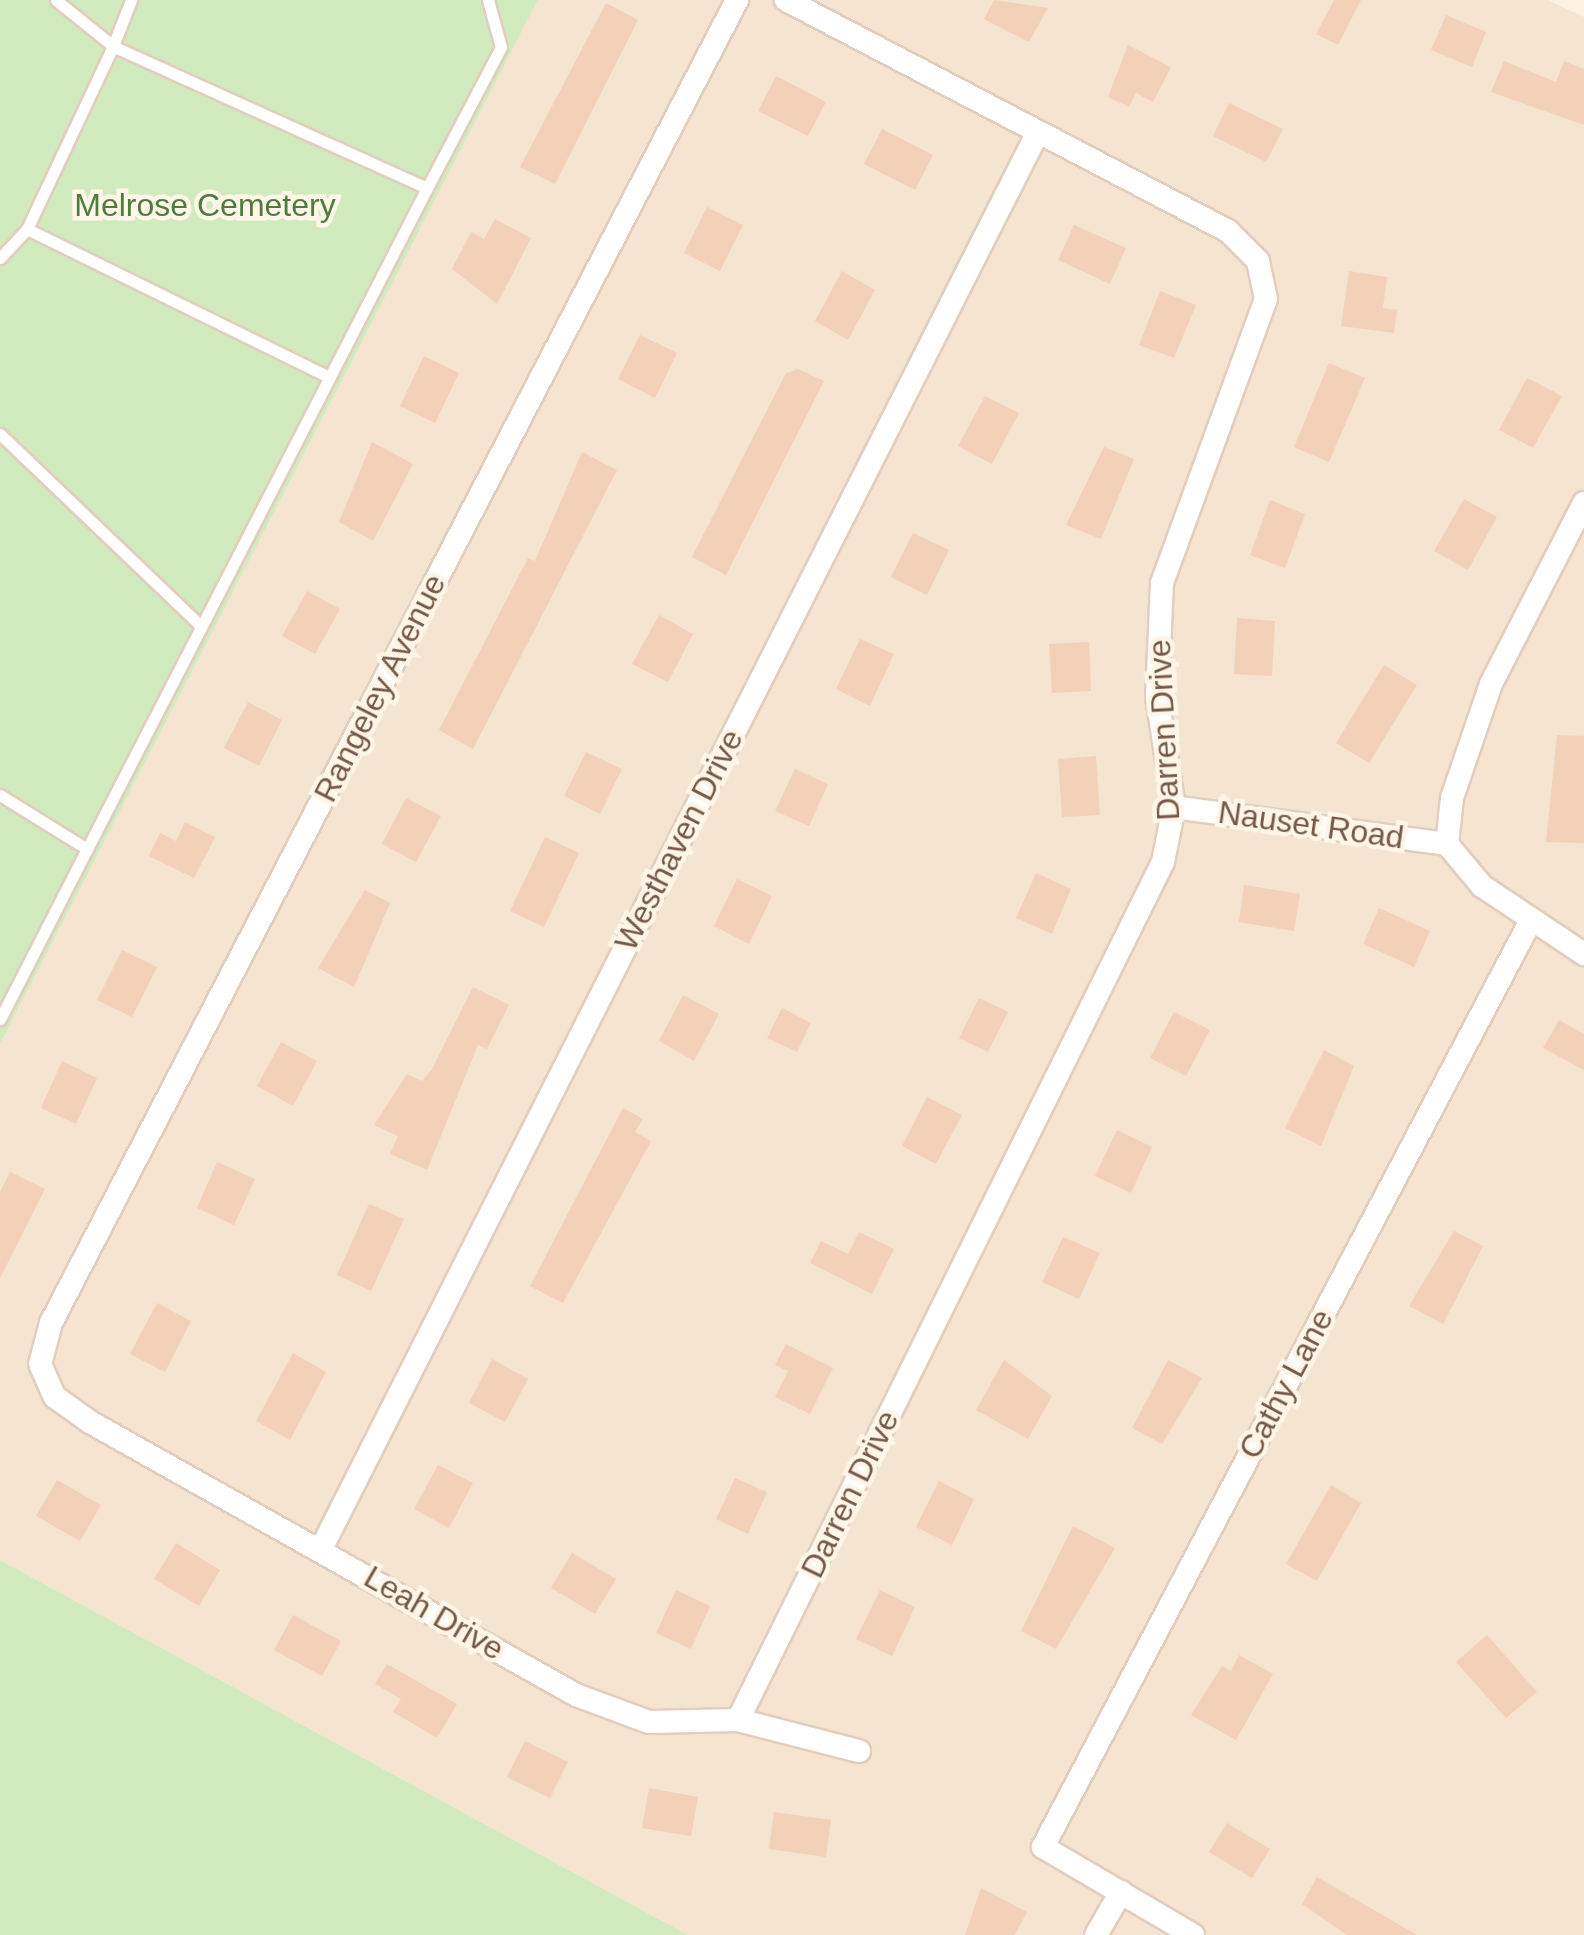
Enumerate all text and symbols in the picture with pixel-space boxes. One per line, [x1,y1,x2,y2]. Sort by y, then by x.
park label: Melrose Cemetery [74,186,336,224]
street label: Rangeley Avenue [306,567,454,809]
street label: Darren Drive [1140,638,1188,822]
street label: Westhaven Drive [607,723,751,957]
street label: Nauset Road [1216,793,1406,857]
street label: Cathy Lane [1231,1303,1341,1465]
street label: Darren Drive [793,1404,907,1584]
street label: Leah Drive [357,1558,511,1668]

